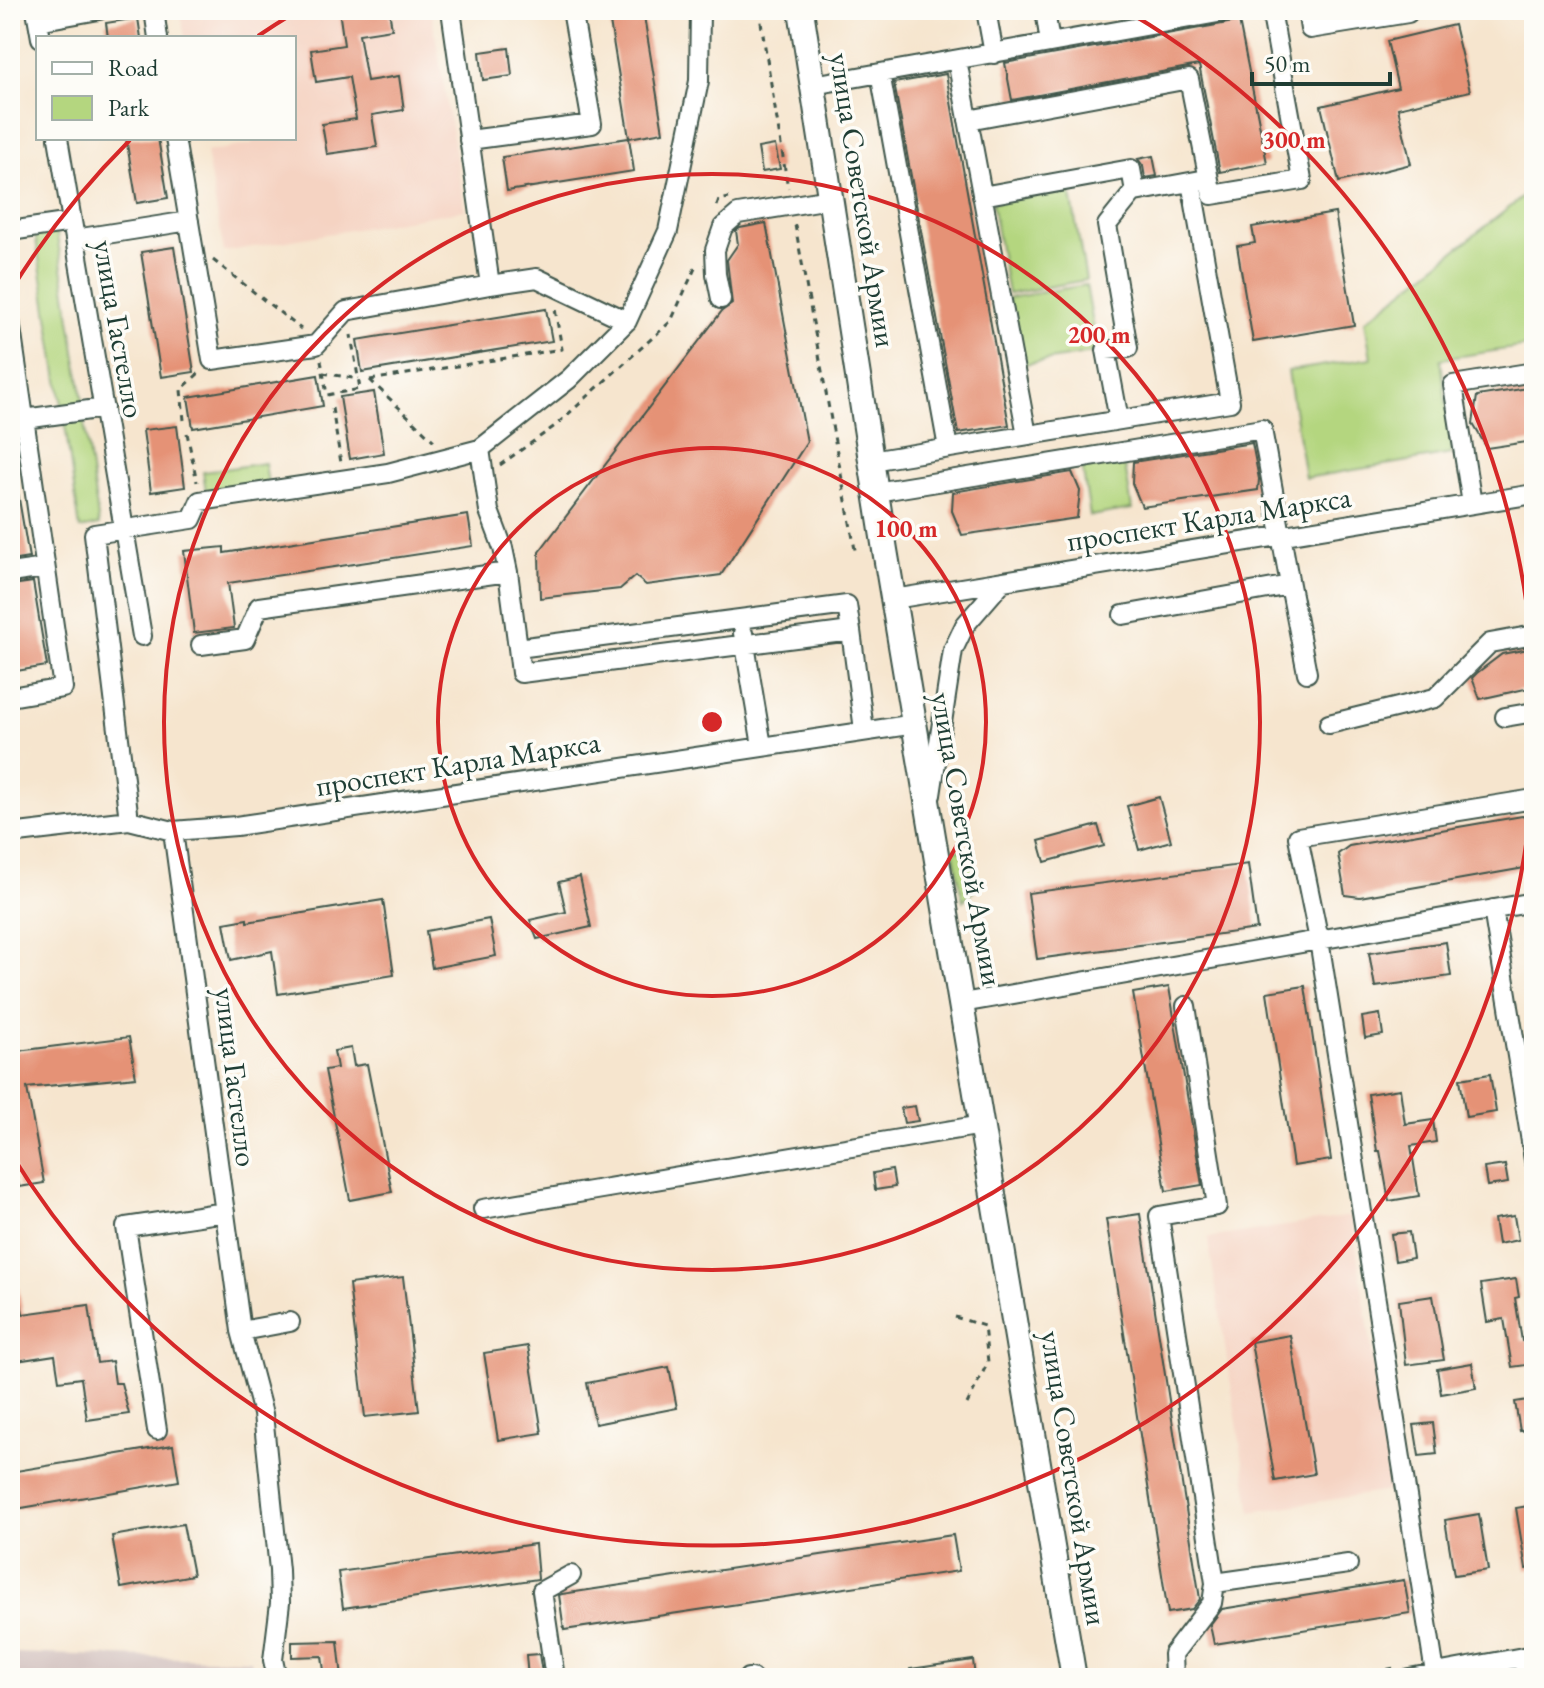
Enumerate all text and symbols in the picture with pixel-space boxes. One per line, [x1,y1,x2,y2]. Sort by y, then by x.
legend [36,36,296,140]
scale bar [1252,36,1390,86]
text: 50 m [1264,48,1311,79]
street label: улица Советской Армии [821,50,906,350]
text: Road [108,52,159,83]
text: Park [108,92,150,123]
text: 300 m [1262,124,1326,155]
street label: улица Гастелло [85,237,154,421]
text: 200 m [1067,319,1131,350]
street label: проспект Карла Маркса [1064,477,1354,560]
text: 100 m [874,513,938,544]
street label: улица Советской Армии [922,689,1013,989]
centre of rings [698,708,726,736]
street label: проспект Карла Маркса [313,722,603,805]
street label: улица Гастелло [206,985,267,1169]
street label: улица Советской Армии [1032,1328,1117,1628]

